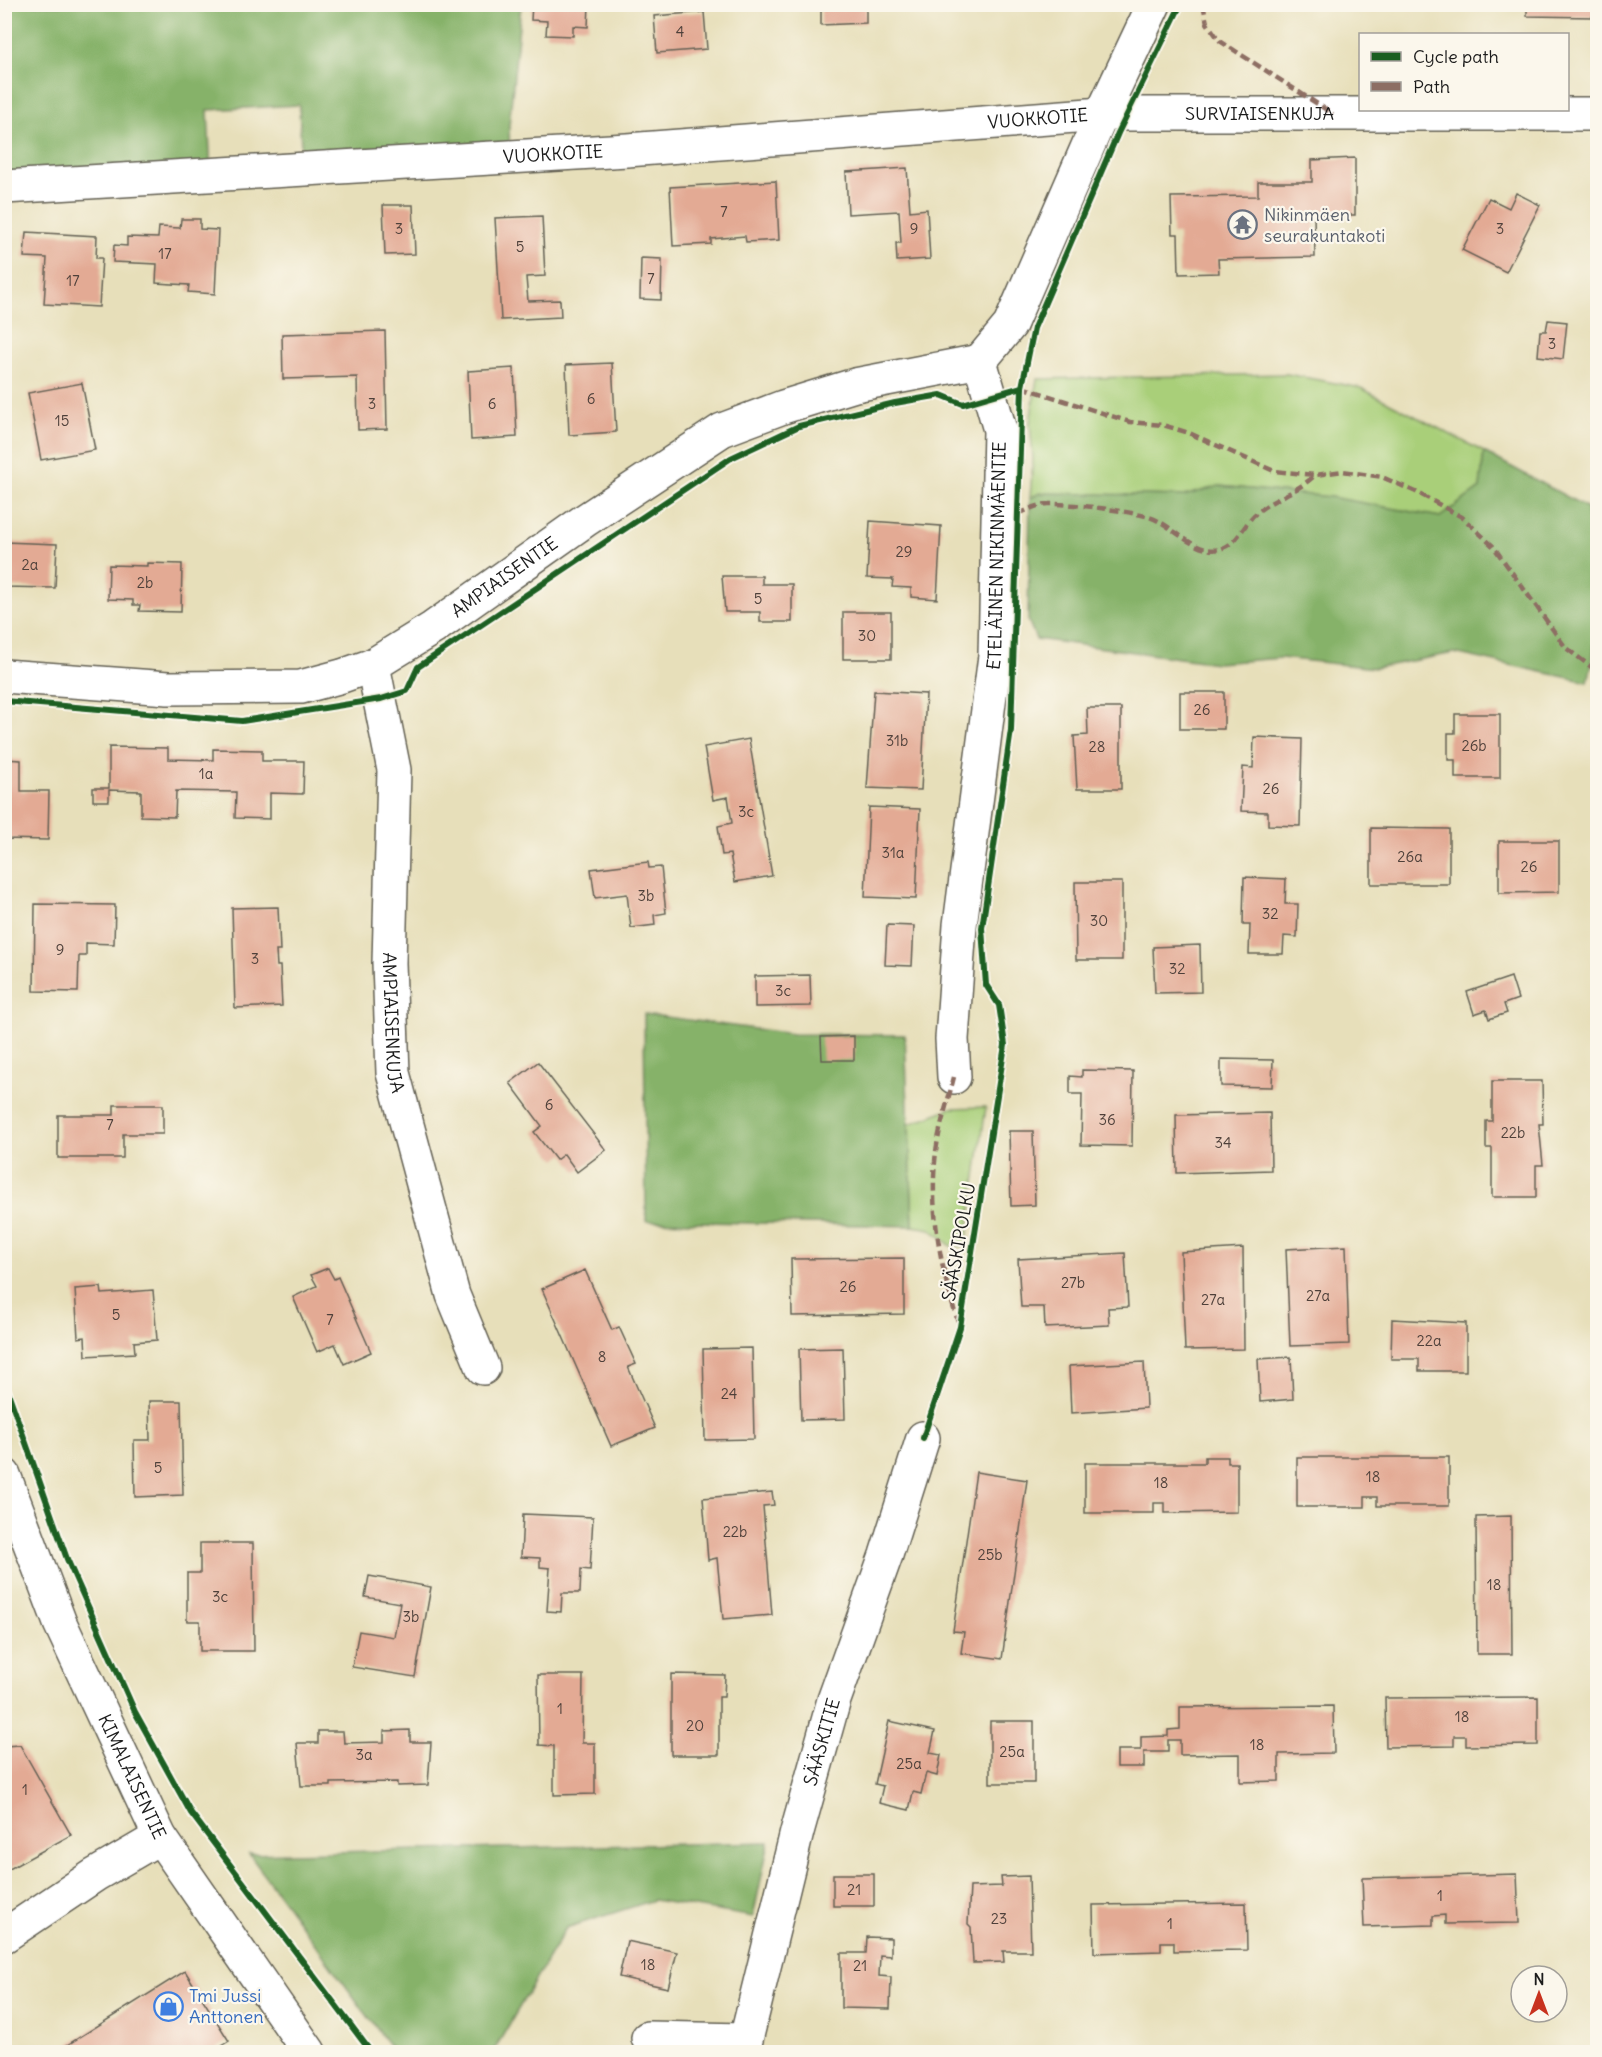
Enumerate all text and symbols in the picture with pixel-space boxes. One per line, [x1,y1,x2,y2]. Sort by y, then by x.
house number: 4 [676,22,685,41]
legend [1359,33,1569,111]
text: Cycle path [1413,45,1499,68]
text: Path [1413,75,1450,98]
street label: SURVIAISENKUJA [1185,102,1334,125]
street label: VUOKKOTIE [987,103,1089,134]
street label: VUOKKOTIE [502,139,604,168]
house number: 7 [720,202,728,221]
place label: Nikinmäen seurakuntakoti [1264,203,1385,247]
temple icon: Nikinmäen seurakuntakoti [1227,209,1259,241]
house number: 3 [395,219,403,238]
house number: 9 [910,219,918,238]
house number: 3 [1496,219,1504,238]
house number: 5 [516,237,524,256]
house number: 17 [158,244,172,263]
house number: 7 [647,269,655,288]
house number: 17 [66,271,80,290]
house number: 3 [1548,334,1556,353]
house number: 6 [587,389,595,408]
house number: 3 [368,394,376,413]
house number: 6 [488,394,496,413]
house number: 15 [55,411,69,430]
street label: ETELÄINEN NIKINMÄENTIE [981,441,1011,671]
street label: AMPIAISENTIE [447,531,562,622]
house number: 29 [896,542,912,561]
house number: 2a [22,555,39,574]
house number: 2b [137,573,153,592]
house number: 5 [754,589,762,608]
house number: 30 [858,626,876,645]
house number: 26 [1194,700,1210,719]
house number: 31b [886,731,908,750]
house number: 26b [1461,736,1487,755]
house number: 28 [1089,737,1105,756]
house number: 1a [199,764,214,783]
house number: 26 [1263,779,1279,798]
house number: 3c [738,802,754,821]
house number: 31a [882,843,905,862]
house number: 26a [1397,847,1423,866]
house number: 26 [1521,857,1537,876]
house number: 3b [638,886,654,905]
house number: 32 [1262,904,1278,923]
house number: 30 [1090,911,1108,930]
house number: 9 [56,940,64,959]
house number: 3 [251,949,259,968]
street label: AMPIAISENKUJA [378,952,410,1096]
house number: 32 [1169,959,1185,978]
house number: 3c [775,981,791,1000]
house number: 6 [545,1095,553,1114]
house number: 36 [1098,1110,1116,1129]
house number: 7 [106,1115,114,1134]
house number: 22b [1501,1123,1525,1142]
house number: 34 [1214,1133,1232,1152]
street label: SÄÄSKIPOLKU [937,1181,980,1303]
house number: 27b [1061,1273,1085,1292]
house number: 26 [840,1277,856,1296]
house number: 27a [1306,1286,1330,1305]
house number: 27a [1201,1290,1225,1309]
house number: 5 [112,1305,120,1324]
house number: 7 [326,1310,334,1329]
house number: 22a [1416,1331,1442,1350]
house number: 8 [598,1347,606,1366]
house number: 24 [721,1384,738,1403]
house number: 5 [154,1458,162,1477]
house number: 18 [1366,1467,1380,1486]
house number: 18 [1154,1473,1168,1492]
house number: 22b [723,1522,747,1541]
house number: 25b [977,1545,1003,1564]
house number: 18 [1487,1575,1501,1594]
house number: 3c [212,1587,228,1606]
house number: 3b [403,1607,419,1626]
street label: SÄÄSKITIE [799,1695,845,1788]
house number: 1 [557,1699,563,1718]
house number: 18 [1455,1707,1469,1726]
street label: KIMALAISENTIE [93,1710,171,1843]
house number: 20 [686,1716,704,1735]
house number: 18 [1250,1735,1264,1754]
house number: 25a [999,1742,1025,1761]
house number: 3a [355,1745,373,1764]
house number: 25a [896,1754,922,1773]
house number: 1 [22,1780,28,1799]
house number: 21 [847,1880,861,1899]
house number: 1 [1437,1886,1443,1905]
house number: 23 [991,1909,1007,1928]
house number: 1 [1167,1914,1173,1933]
house number: 18 [641,1955,655,1974]
house number: 21 [853,1956,867,1975]
north arrow [1509,1964,1569,2024]
text: N [1533,1969,1545,1989]
place label: Tmi Jussi Anttonen [189,1984,264,2028]
shop icon: Tmi Jussi Anttonen [152,1990,184,2022]

